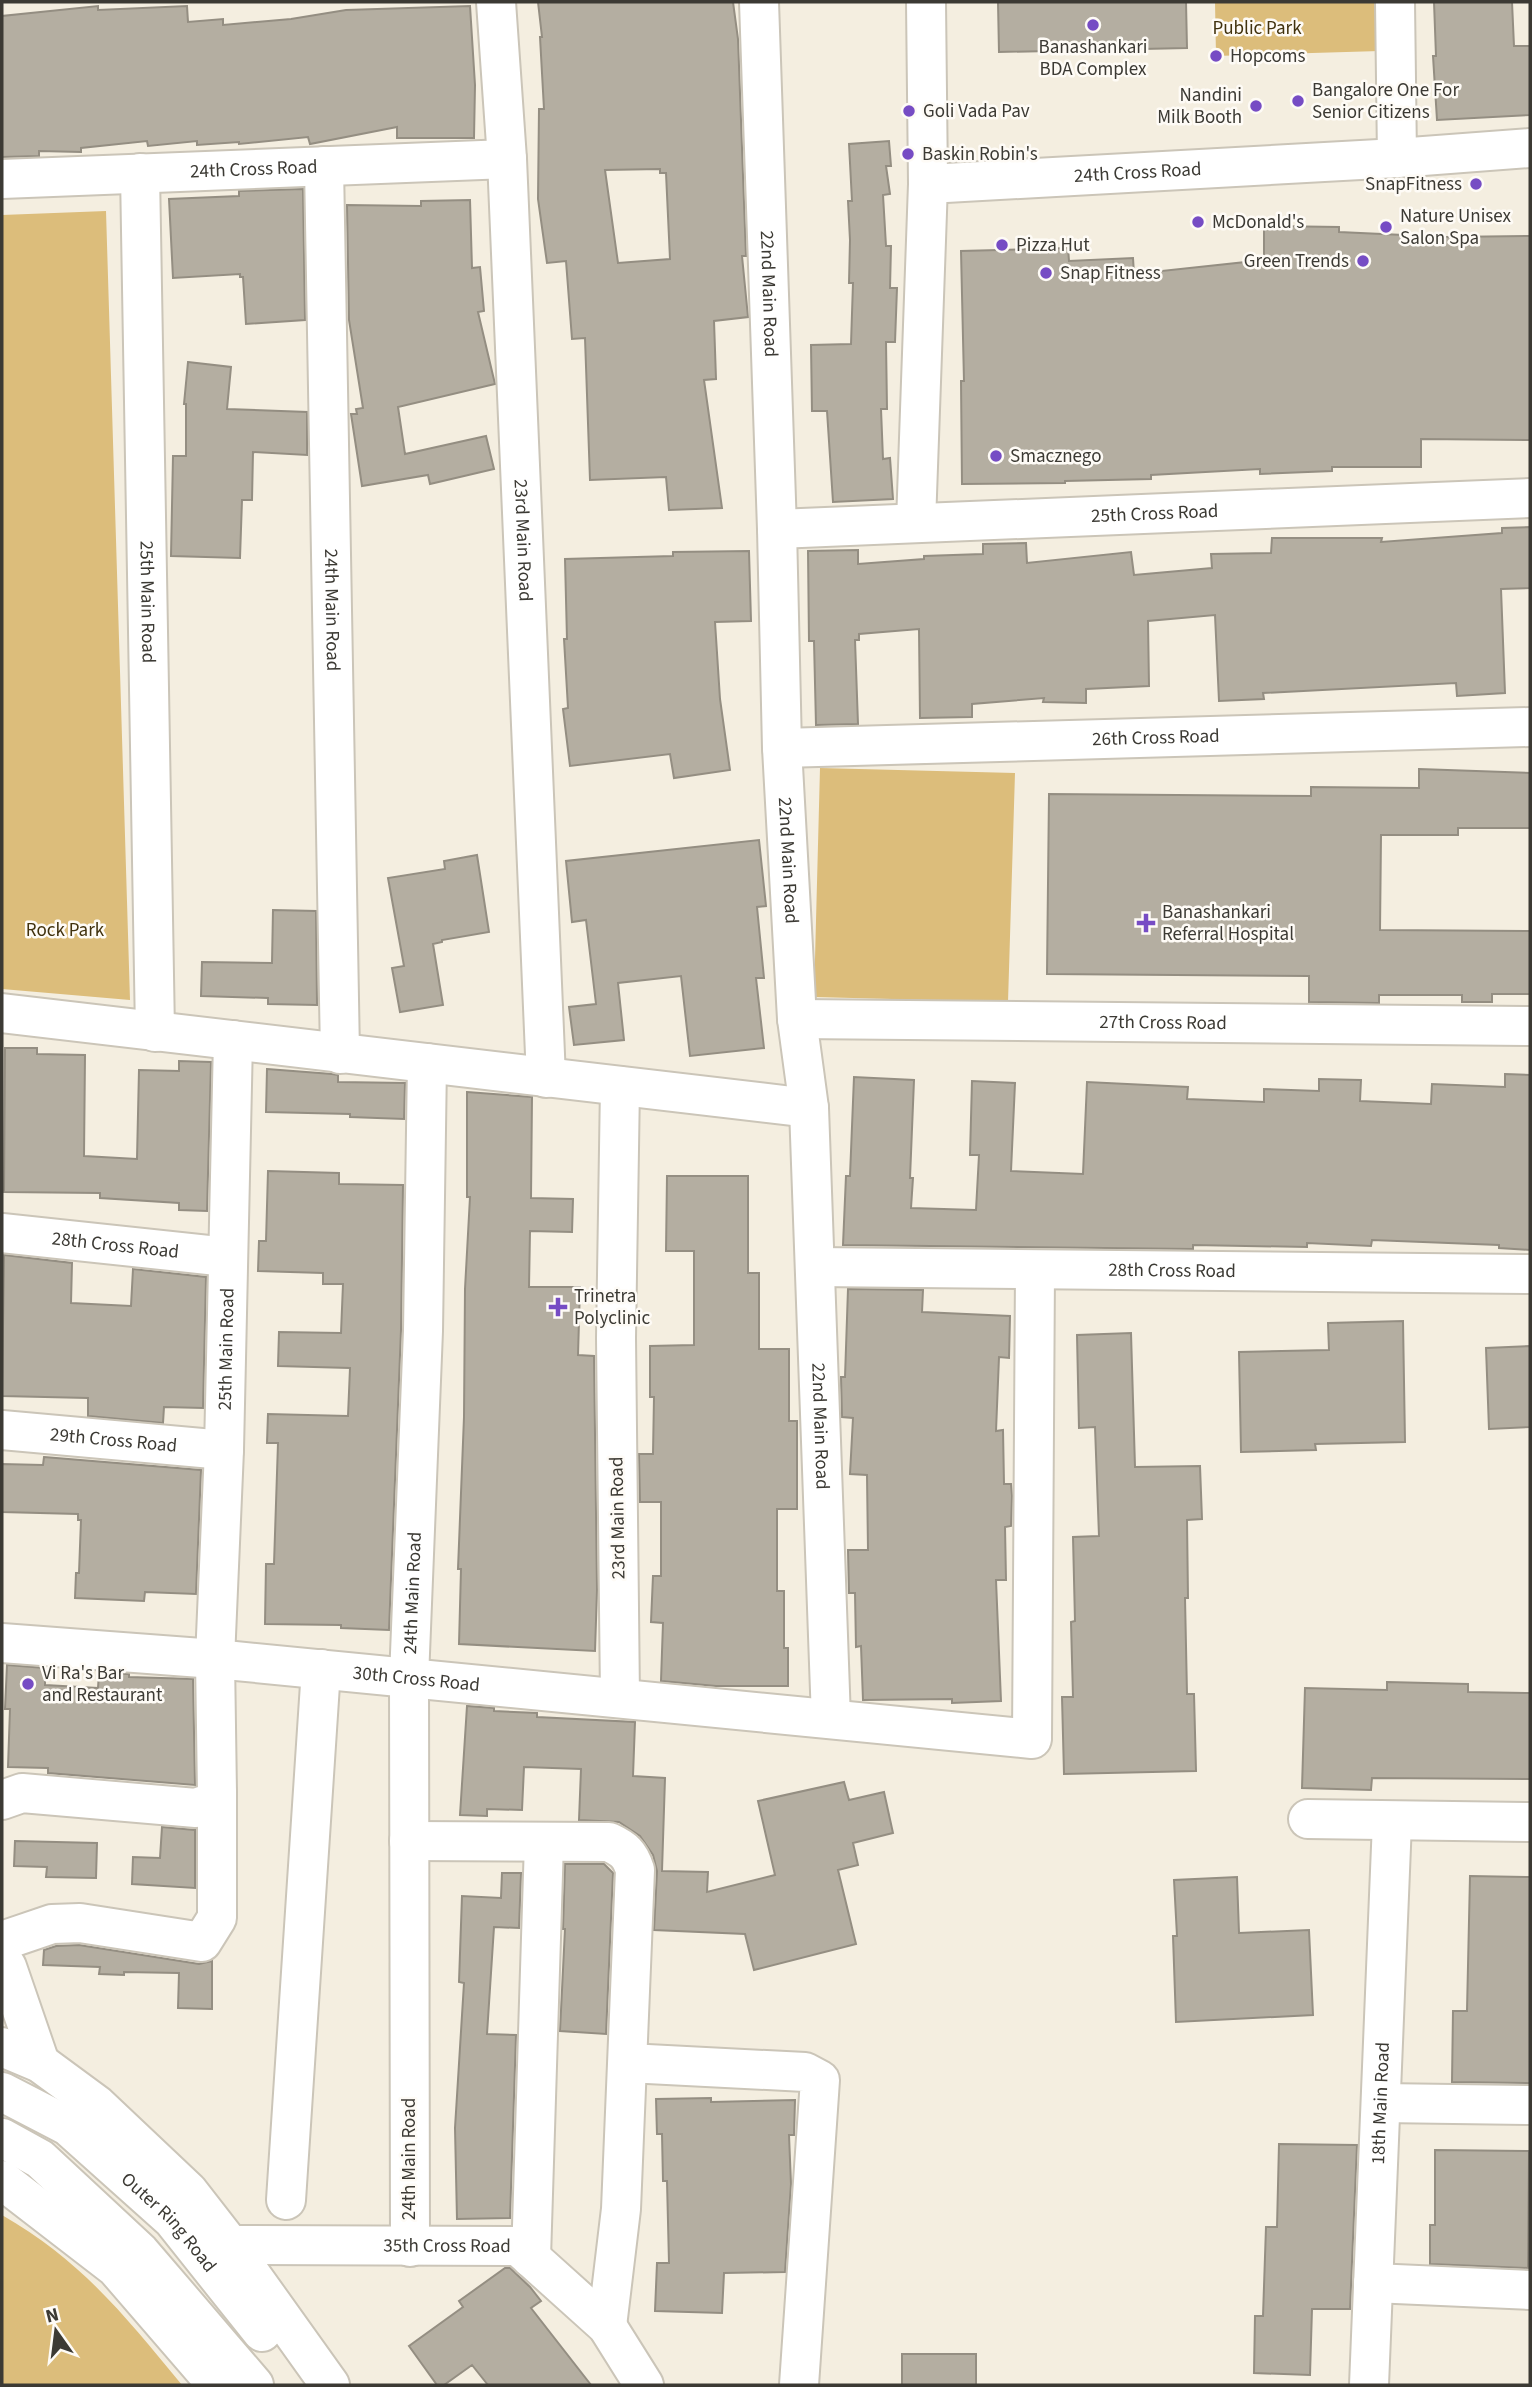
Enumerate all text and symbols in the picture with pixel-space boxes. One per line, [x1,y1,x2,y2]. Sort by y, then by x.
park label: Public Park [1212,15,1302,42]
marker: Banashankari BDA Complex [1085,17,1101,33]
place label: Banashankari BDA Complex [1038,34,1148,83]
place label: Hopcoms [1230,43,1306,70]
marker: Hopcoms [1208,48,1224,64]
place label: Bangalore One For Senior Citizens [1312,77,1459,126]
place label: Nandini Milk Booth [1157,82,1242,131]
marker: Bangalore One For Senior Citizens [1290,93,1306,109]
place label: Goli Vada Pav [923,98,1030,125]
marker: Nandini Milk Booth [1248,98,1264,114]
marker: Goli Vada Pav [901,103,917,119]
place label: Baskin Robin's [922,141,1038,168]
marker: Baskin Robin's [900,146,916,162]
street label: 24th Cross Road [190,153,318,185]
street label: 24th Cross Road [1073,155,1202,189]
place label: SnapFitness [1365,171,1462,198]
marker: SnapFitness [1468,176,1484,192]
place label: Nature Unisex Salon Spa [1400,203,1512,252]
place label: McDonald's [1212,209,1304,236]
marker: McDonald's [1190,214,1206,230]
marker: Nature Unisex Salon Spa [1378,219,1394,235]
street label: 22nd Main Road [753,230,785,358]
place label: Pizza Hut [1016,232,1090,259]
marker: Pizza Hut [994,237,1010,253]
place label: Green Trends [1244,248,1349,275]
marker: Green Trends [1355,253,1371,269]
place label: Snap Fitness [1060,260,1161,287]
marker: Snap Fitness [1038,265,1054,281]
place label: Smacznego [1010,443,1101,470]
marker: Smacznego [988,448,1004,464]
street label: 23rd Main Road [507,478,539,602]
street label: 25th Cross Road [1090,497,1219,530]
street label: 25th Main Road [133,540,162,663]
street label: 24th Main Road [317,548,347,671]
street label: 26th Cross Road [1092,722,1220,753]
street label: 22nd Main Road [771,796,805,925]
place label: Banashankari Referral Hospital [1162,899,1294,948]
marker: Banashankari Referral Hospital [1136,913,1156,933]
park label: Rock Park [26,917,105,944]
street label: 27th Cross Road [1099,1008,1227,1037]
street label: 28th Cross Road [50,1225,180,1265]
street label: 28th Cross Road [1108,1256,1236,1285]
place label: Trinetra Polyclinic [574,1283,650,1332]
street label: 25th Main Road [211,1288,241,1411]
marker: Trinetra Polyclinic [548,1297,568,1317]
street label: 22nd Main Road [805,1362,836,1490]
street label: 29th Cross Road [49,1421,178,1459]
street label: 23rd Main Road [603,1456,633,1580]
street label: 24th Main Road [396,1531,428,1655]
street label: 30th Cross Road [352,1659,481,1698]
place label: Vi Ra's Bar and Restaurant [42,1660,163,1709]
marker: Vi Ra's Bar and Restaurant [20,1676,36,1692]
street label: 18th Main Road [1365,2041,1397,2165]
street label: 24th Main Road [396,2098,423,2220]
street label: Outer Ring Road [115,2166,223,2278]
street label: 35th Cross Road [383,2232,511,2259]
north arrow [21,2296,91,2366]
text: N [43,2301,62,2331]

